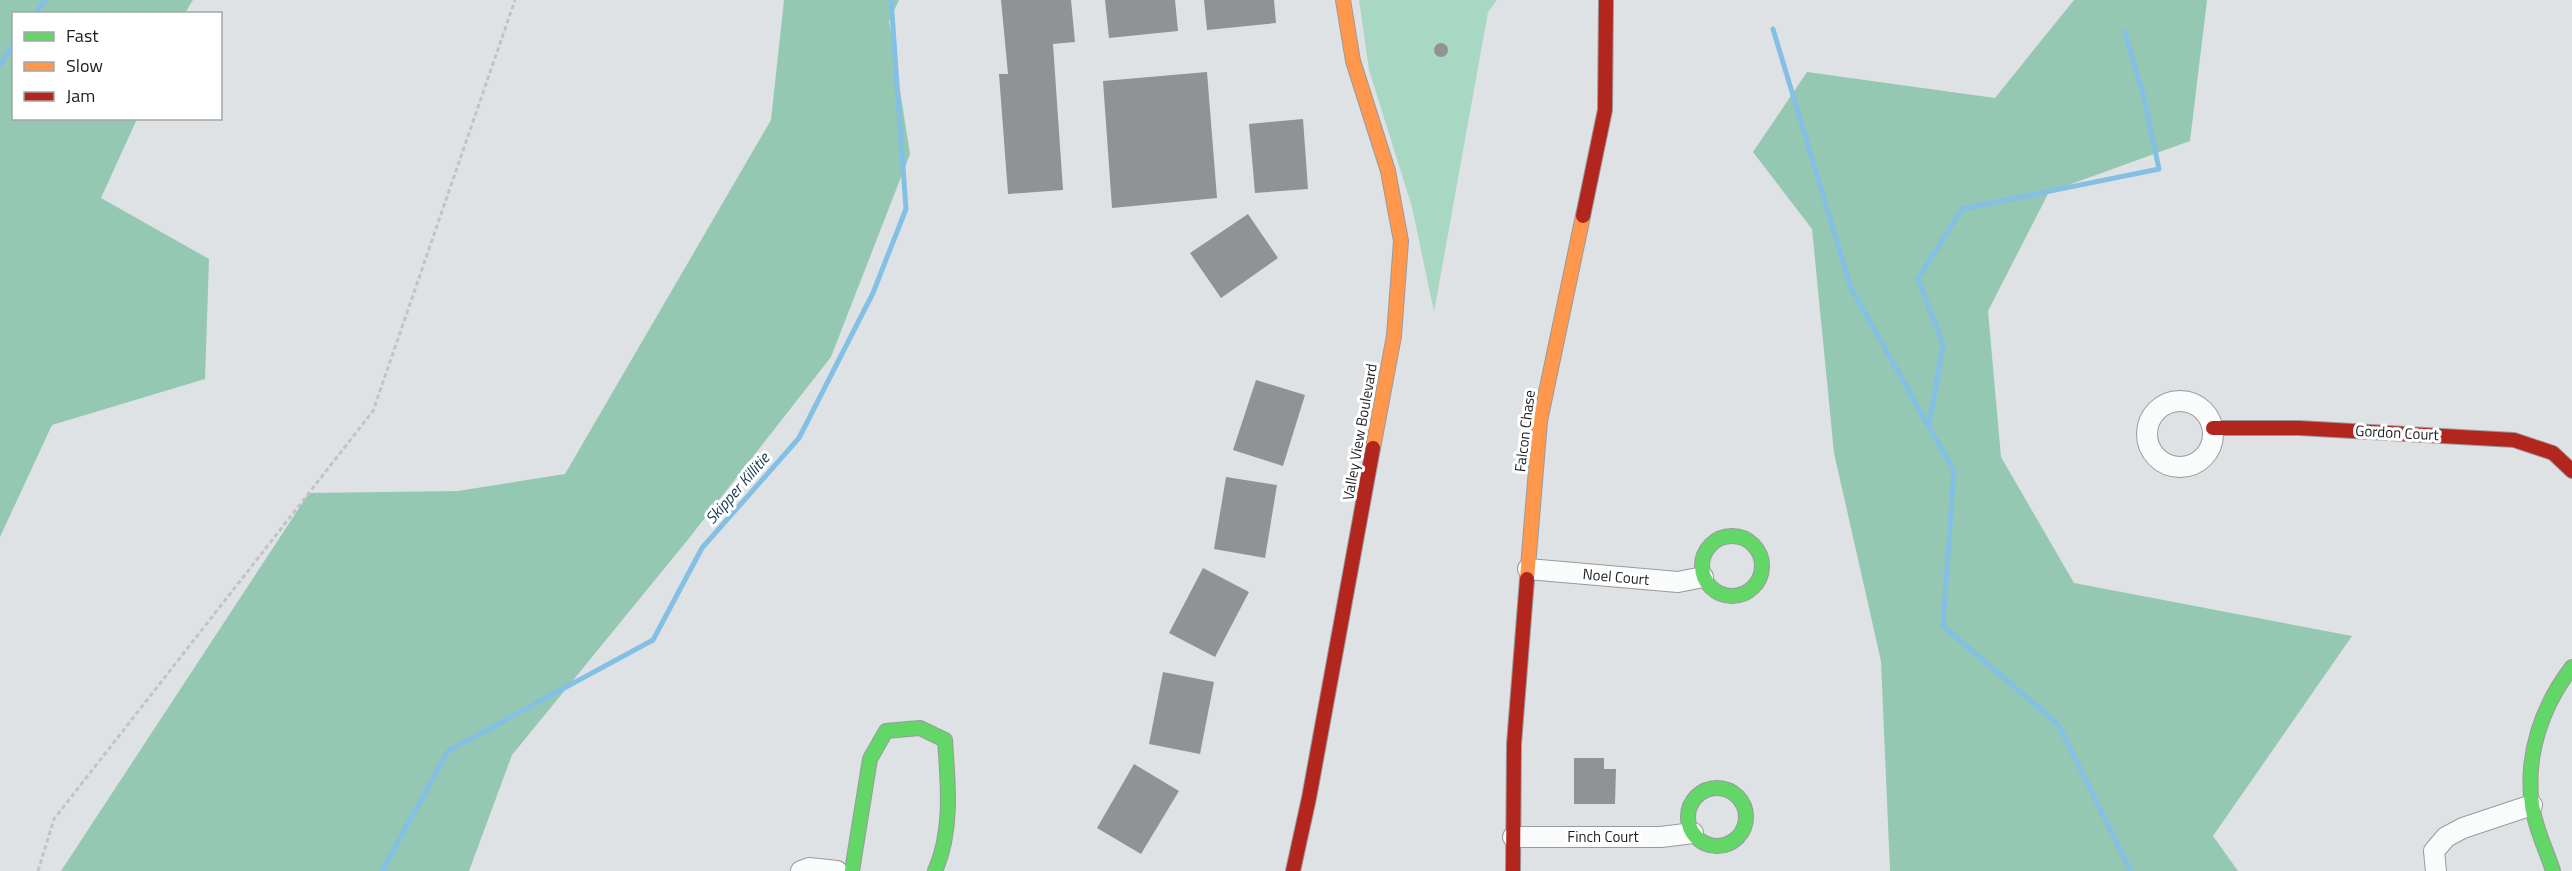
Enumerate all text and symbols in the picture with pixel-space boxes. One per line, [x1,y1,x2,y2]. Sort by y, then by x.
legend [12,12,222,120]
text: Fast [66,22,99,49]
text: Slow [66,52,103,79]
text: Jam [66,82,95,109]
street label: Valley View Boulevard [1336,362,1383,502]
street label: Falcon Chase [1508,389,1541,473]
street label: Gordon Court [2355,419,2440,446]
water label: Skipper Killitie [699,446,776,529]
street label: Noel Court [1582,562,1651,591]
street label: Finch Court [1567,825,1639,848]

